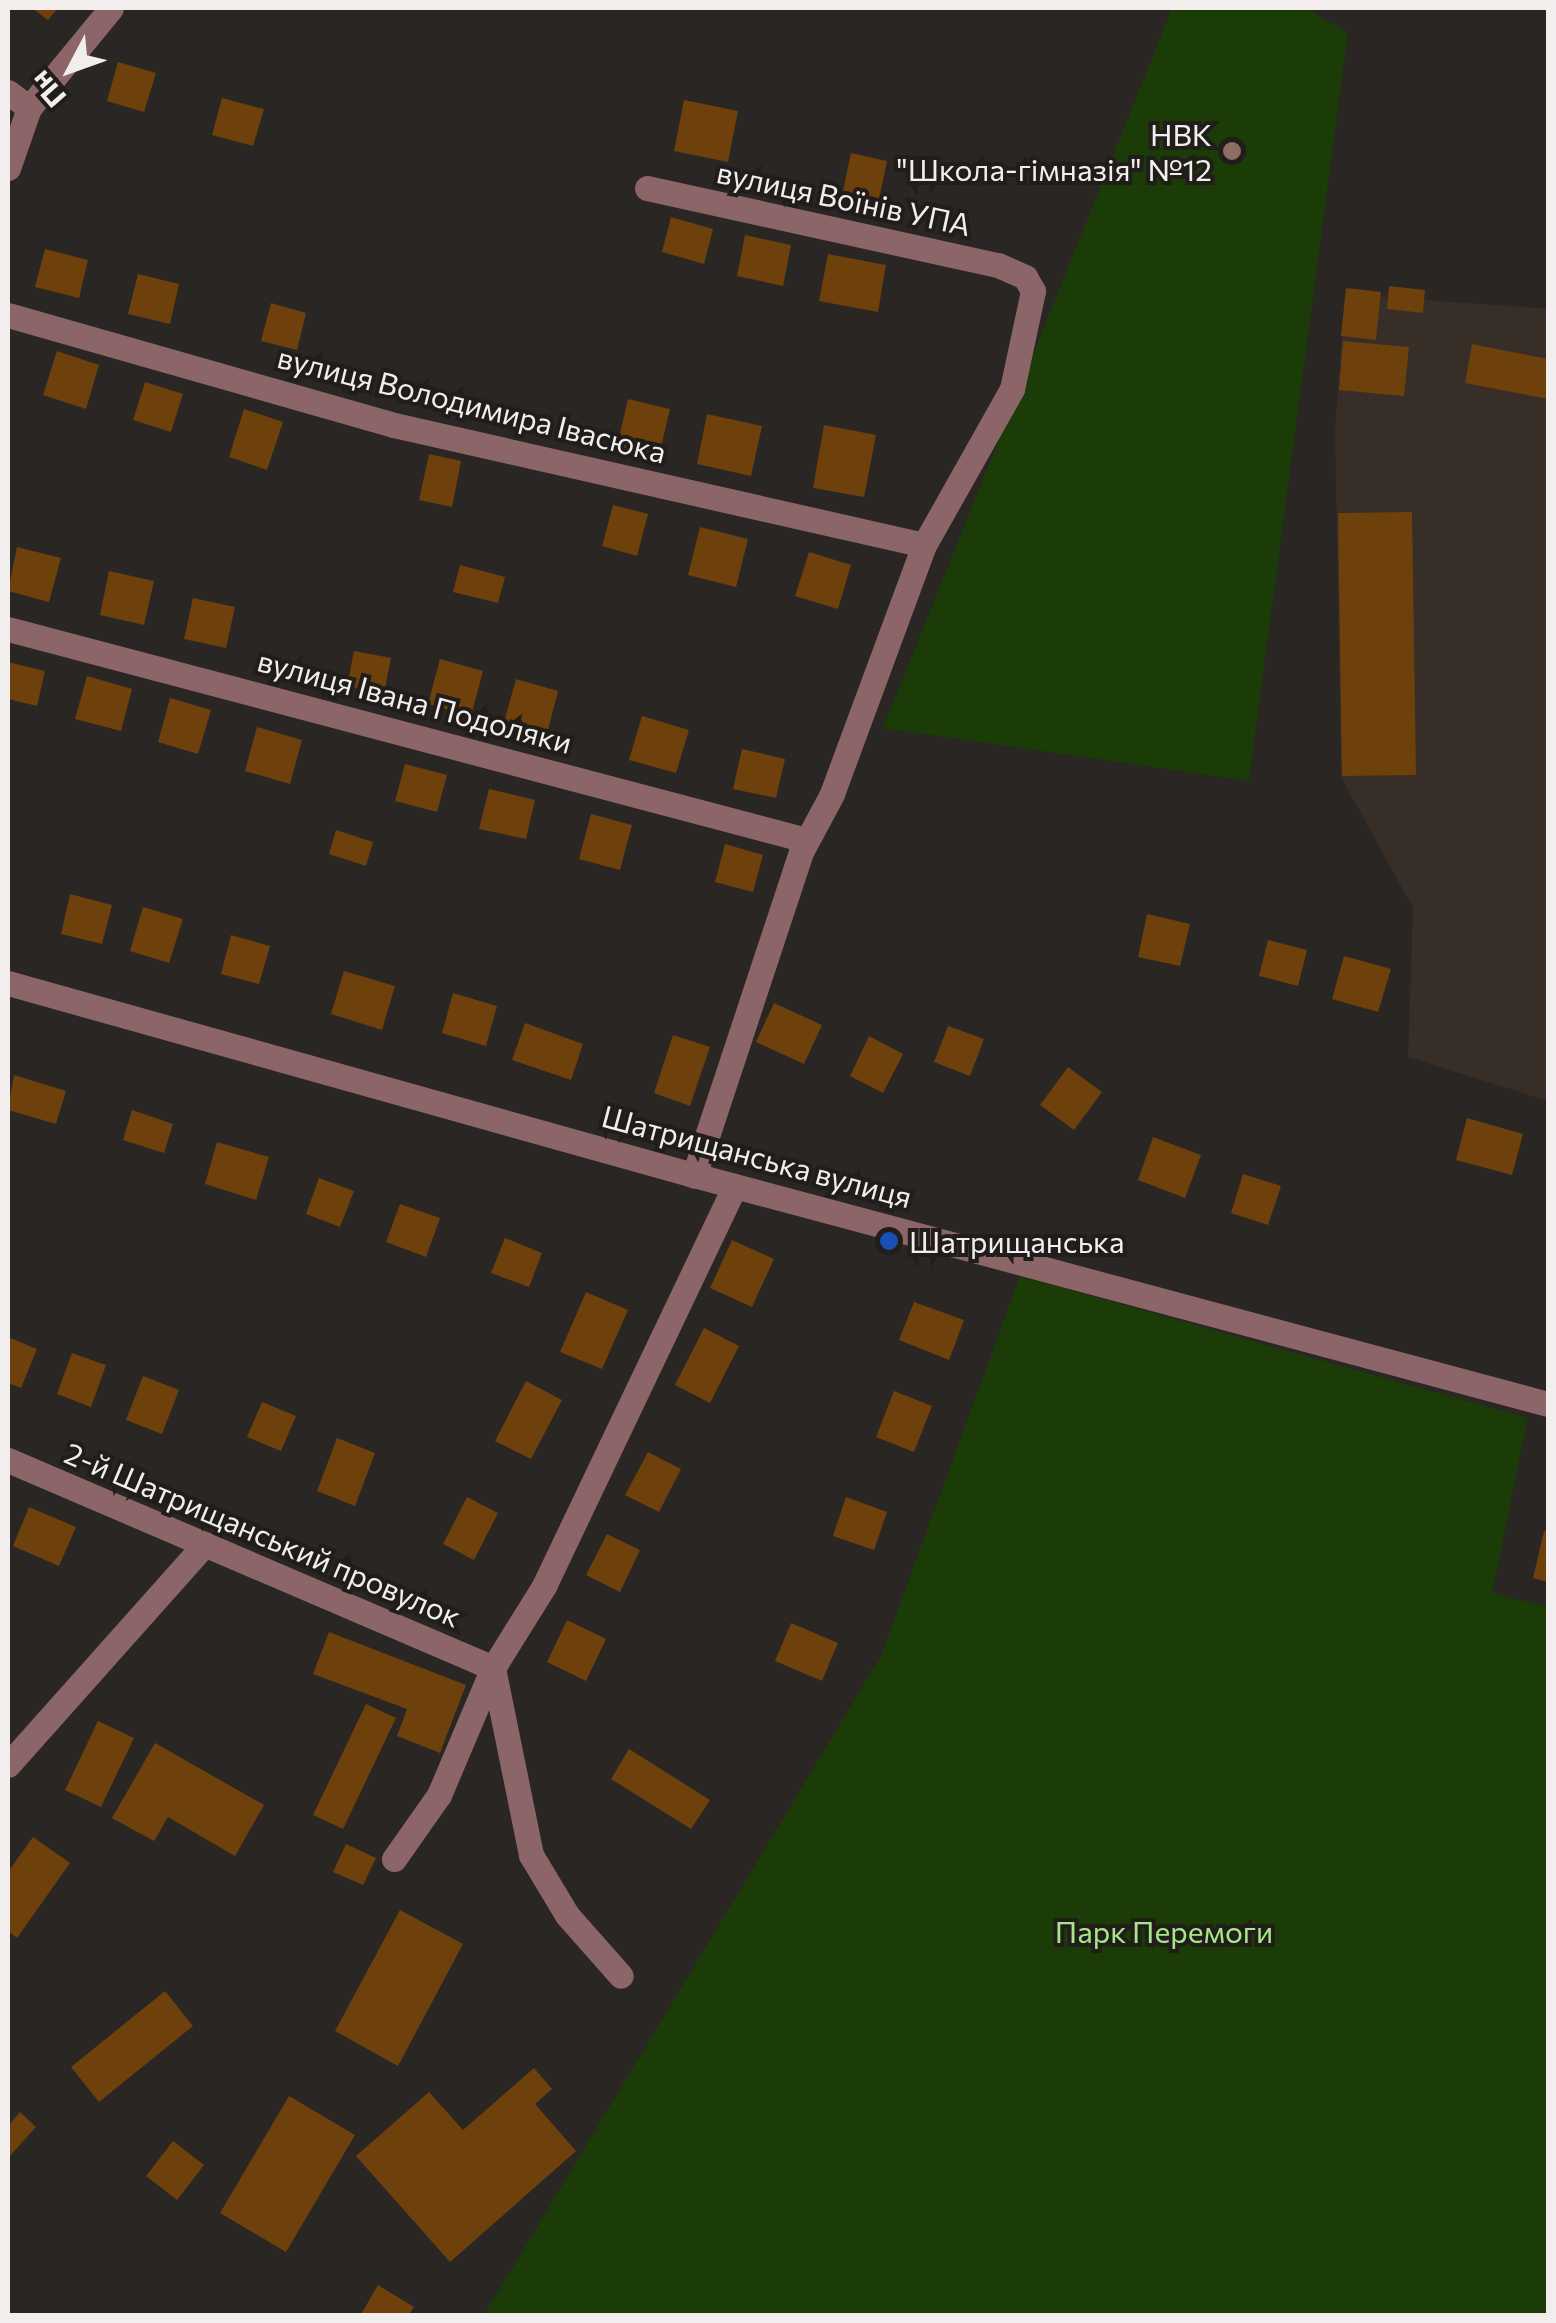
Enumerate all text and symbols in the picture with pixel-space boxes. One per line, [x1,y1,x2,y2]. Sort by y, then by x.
north arrow [20,20,120,120]
text: Пн [22,65,72,115]
place label: НВК "Школа-гімназія" №12 [897,116,1212,186]
marker: НВК "Школа-гімназія" №12 [1221,140,1243,162]
street label: вулиця Воїнів УПА [714,154,974,242]
street label: вулиця Володимира Івасюка [274,338,670,470]
street label: вулиця Івана Подоляки [254,642,576,760]
street label: Шатрищанська вулиця [598,1097,916,1215]
place label: Шатрищанська [909,1223,1125,1259]
marker: Шатрищанська [878,1230,900,1252]
street label: 2-й Шатрищанський провулок [60,1434,466,1634]
park label: Парк Перемоги [1055,1913,1273,1949]

